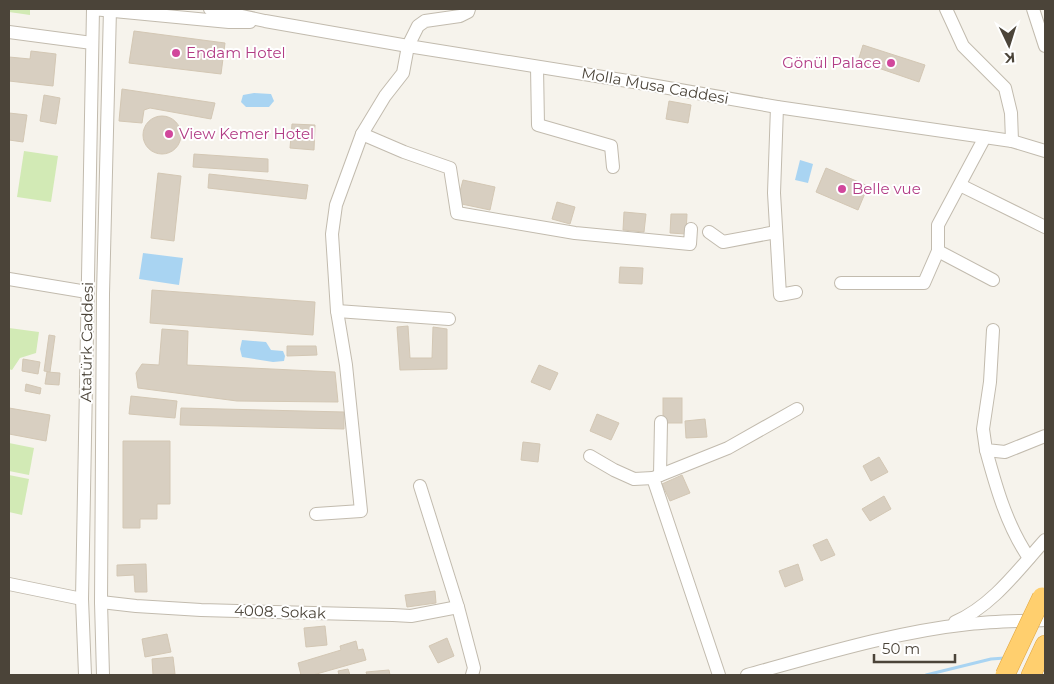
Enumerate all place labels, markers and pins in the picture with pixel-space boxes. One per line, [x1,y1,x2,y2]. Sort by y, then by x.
place label: Endam Hotel [186,43,286,62]
marker: Endam Hotel [170,47,182,59]
place label: Gönül Palace [782,53,881,72]
marker: Gönül Palace [885,57,897,69]
place label: View Kemer Hotel [179,124,314,143]
marker: View Kemer Hotel [163,128,175,140]
place label: Belle vue [852,179,921,198]
marker: Belle vue [836,183,848,195]

